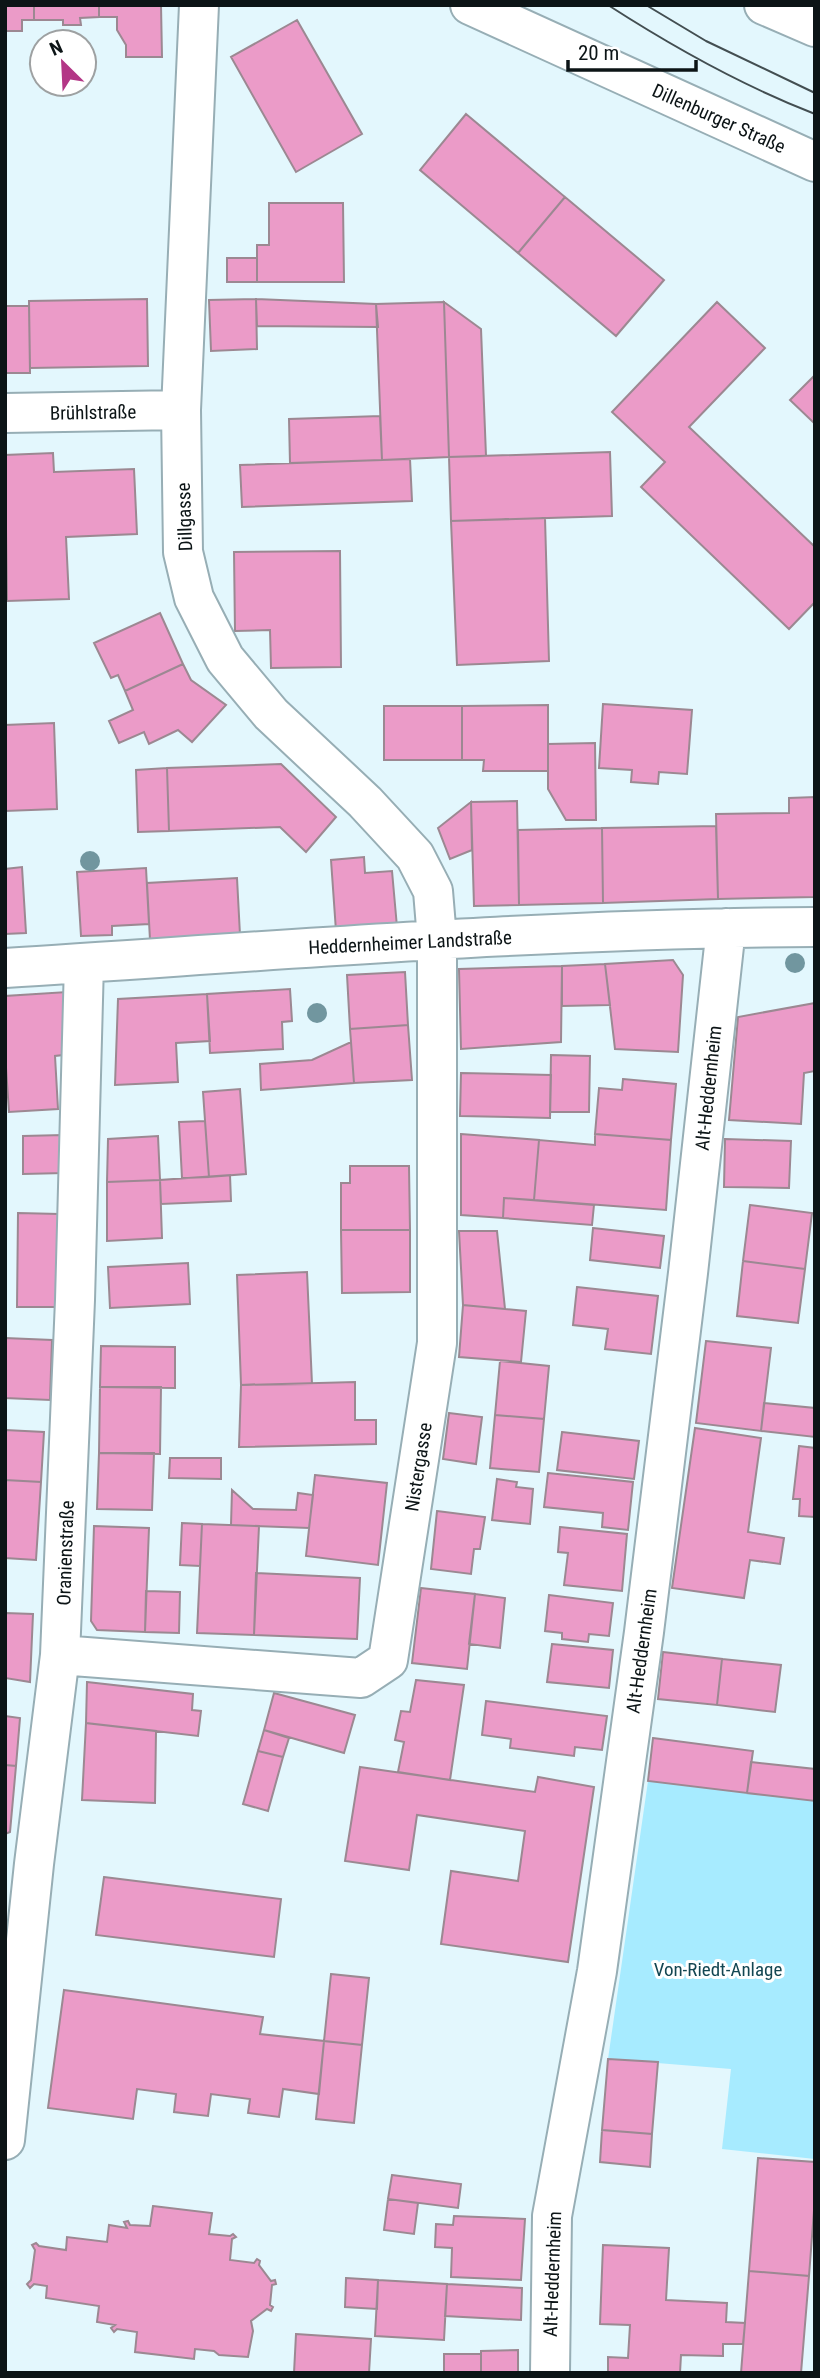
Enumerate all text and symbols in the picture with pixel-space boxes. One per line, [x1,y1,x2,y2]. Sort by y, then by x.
north arrow [28,28,98,98]
scale bar [568,28,696,72]
text: N [46,35,66,61]
text: 20 m [578,41,619,65]
street label: Dillenburger Straße [649,79,789,158]
street label: Brühlstraße [50,400,137,425]
street label: Dillgasse [172,482,197,552]
street label: Heddernheimer Landstraße [308,926,512,959]
street label: Alt-Heddernheim [690,1024,727,1152]
street label: Nistergasse [400,1421,437,1513]
street label: Oranienstraße [52,1500,79,1606]
street label: Alt-Heddernheim [621,1587,662,1715]
park label: Von-Riedt-Anlage [654,1958,782,1981]
street label: Alt-Heddernheim [539,2211,566,2337]

